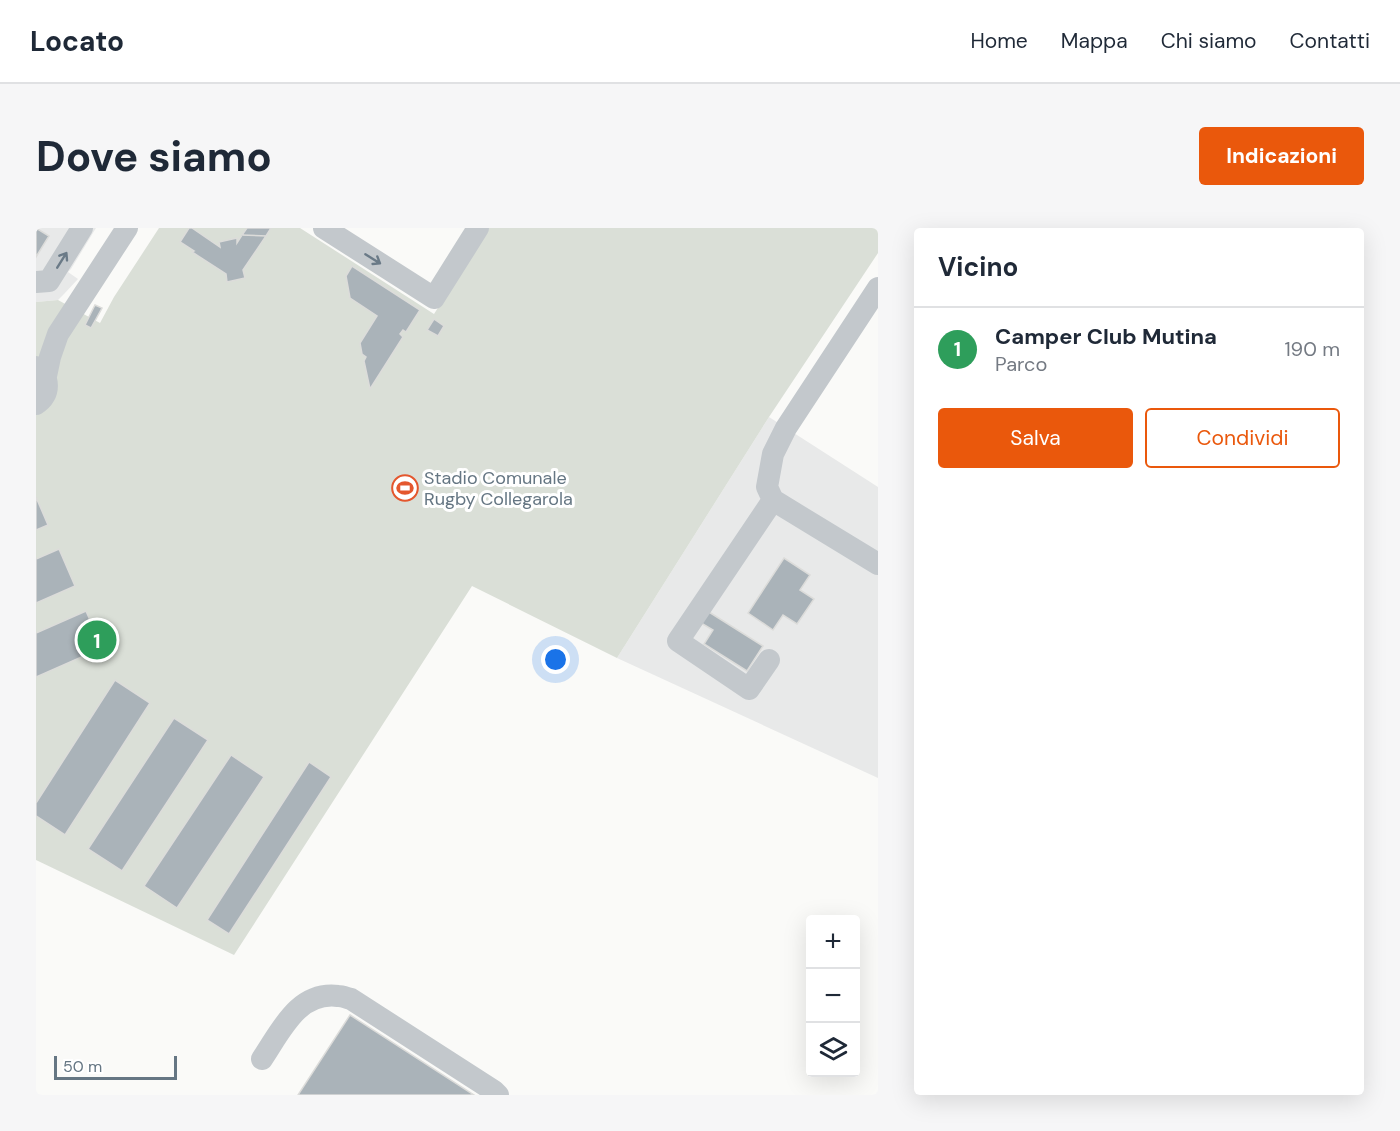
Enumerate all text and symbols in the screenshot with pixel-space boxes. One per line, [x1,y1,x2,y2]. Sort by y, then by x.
text: Locato [30,23,124,60]
text: Home [970,27,1028,55]
text: Mappa [1061,27,1128,55]
text: Chi siamo [1161,27,1257,55]
text: Contatti [1290,27,1370,55]
button: Indicazioni [1199,127,1364,185]
text: Dove siamo [36,129,272,184]
text: Vicino [938,250,1018,284]
one-way arrow [57,252,69,269]
one-way arrow [364,254,381,266]
text: Camper Club Mutina [995,322,1217,351]
text: 1 [954,336,961,362]
text: 190 m [1284,336,1340,362]
text: Parco [995,351,1047,377]
button: Salva [938,408,1133,468]
button: Condividi [1145,408,1340,468]
place label: Stadio Comunale Rugby Collegarola [424,466,573,511]
sports icon: Stadio Comunale Rugby Collegarola [390,473,420,503]
pin: 1 [78,618,116,662]
your location [541,645,570,674]
map controls [806,915,860,1077]
button: + [806,915,860,969]
button: − [806,969,860,1023]
button: layers [806,1023,860,1077]
scale bar [54,1053,177,1080]
text: 50 m [63,1056,102,1077]

